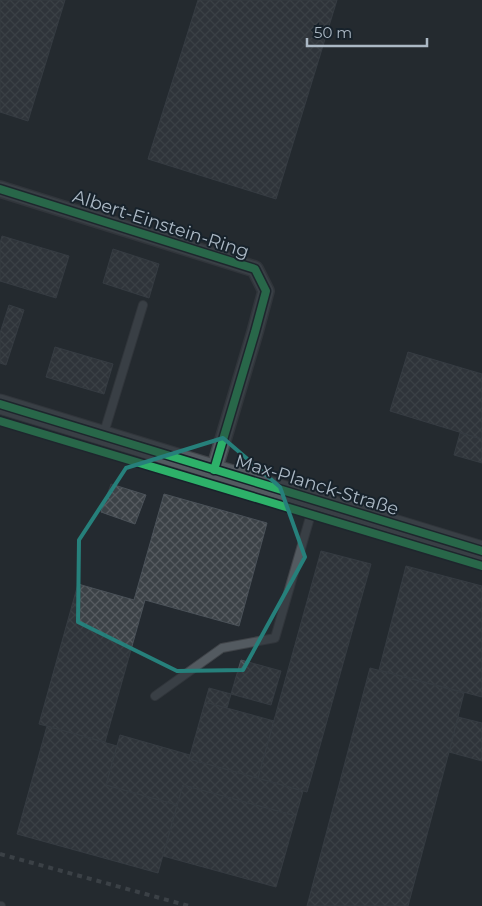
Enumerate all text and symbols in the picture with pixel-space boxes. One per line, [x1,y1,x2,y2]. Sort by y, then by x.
scale bar [307,15,427,47]
text: 50 m [314,23,352,42]
street label: Albert-Einstein-Ring [70,185,252,263]
street label: Max-Planck-Straße [233,450,402,520]

